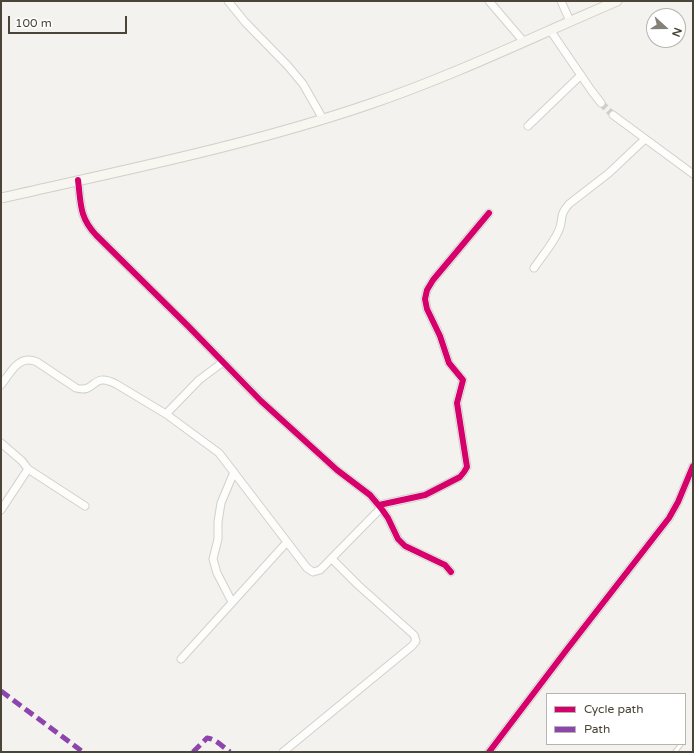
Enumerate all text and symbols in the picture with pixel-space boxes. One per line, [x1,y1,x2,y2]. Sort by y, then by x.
scale bar [10,8,129,34]
north arrow [646,8,686,48]
text: 100 m [15,16,52,30]
text: N [669,26,684,39]
legend [546,693,686,745]
text: Cycle path [584,702,643,716]
text: Path [584,722,610,736]

